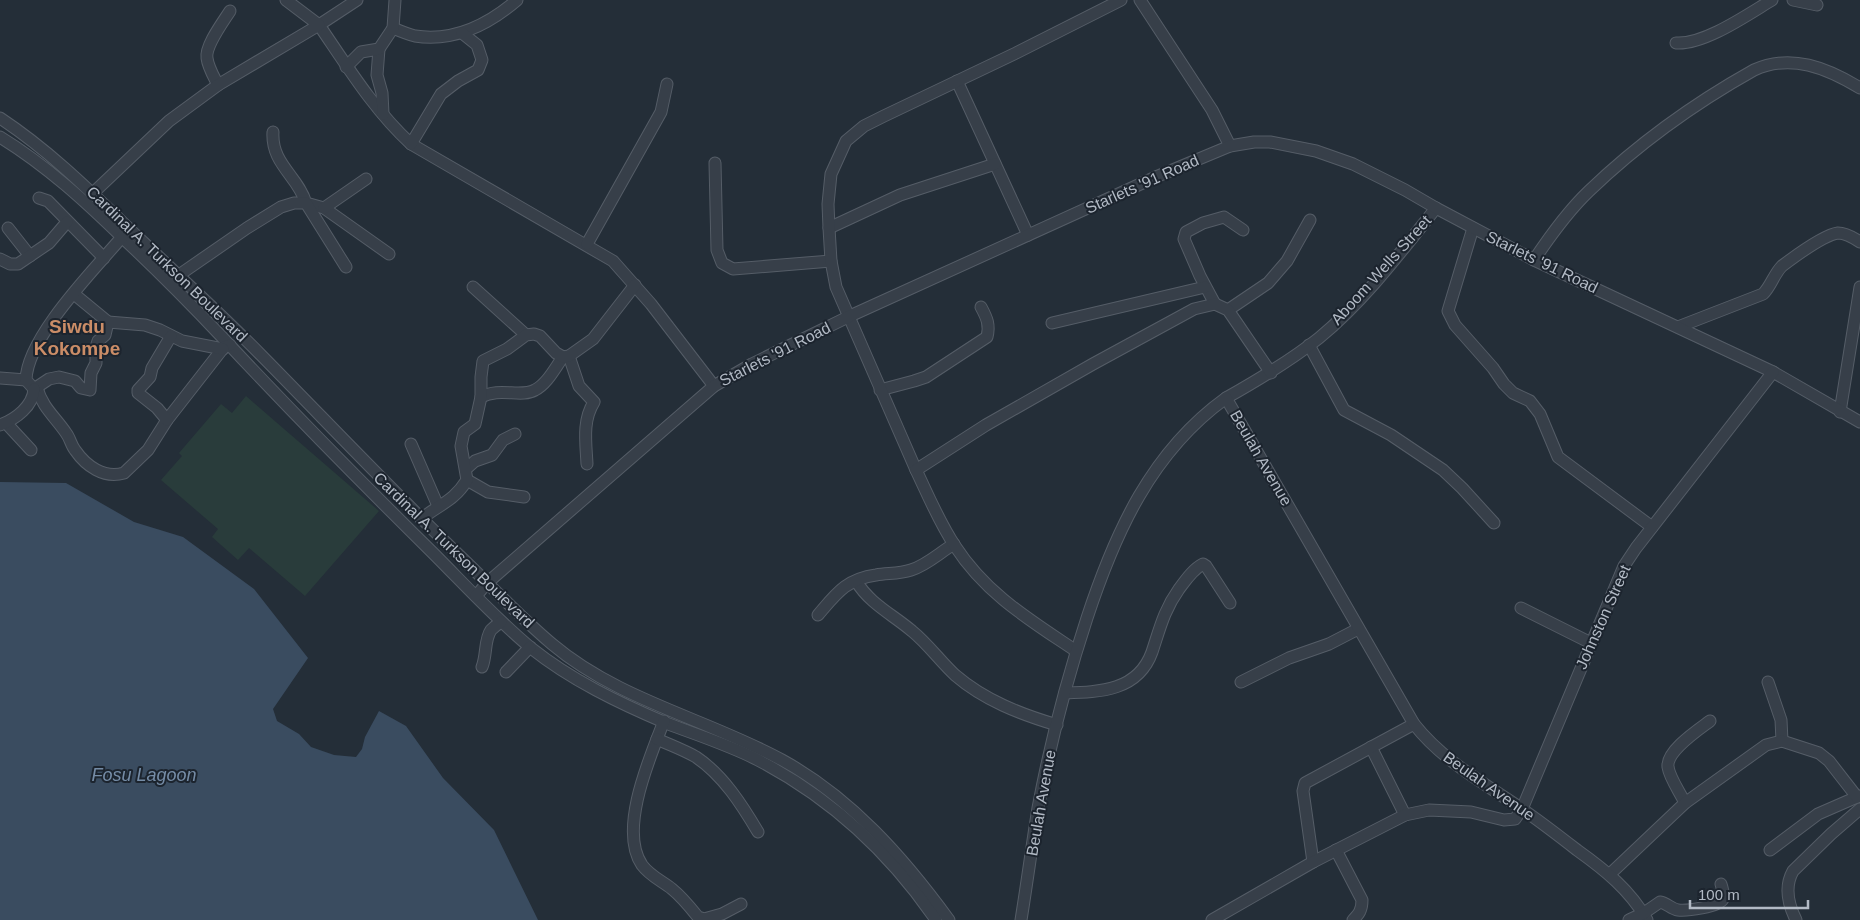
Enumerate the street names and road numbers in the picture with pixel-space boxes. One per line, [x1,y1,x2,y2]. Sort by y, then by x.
street label: Starlets '91 Road [1083,151,1201,217]
street label: Cardinal A. Turkson Boulevard [83,183,251,345]
street label: Aboom Wells Street [1327,211,1435,328]
street label: Starlets '91 Road [1483,228,1601,296]
street label: Starlets '91 Road [717,319,833,389]
street label: Beulah Avenue [1227,407,1295,509]
street label: Cardinal A. Turkson Boulevard [370,469,538,631]
street label: Johnston Street [1572,562,1634,672]
street label: Beulah Avenue [1440,748,1538,824]
street label: Beulah Avenue [1023,749,1059,857]

